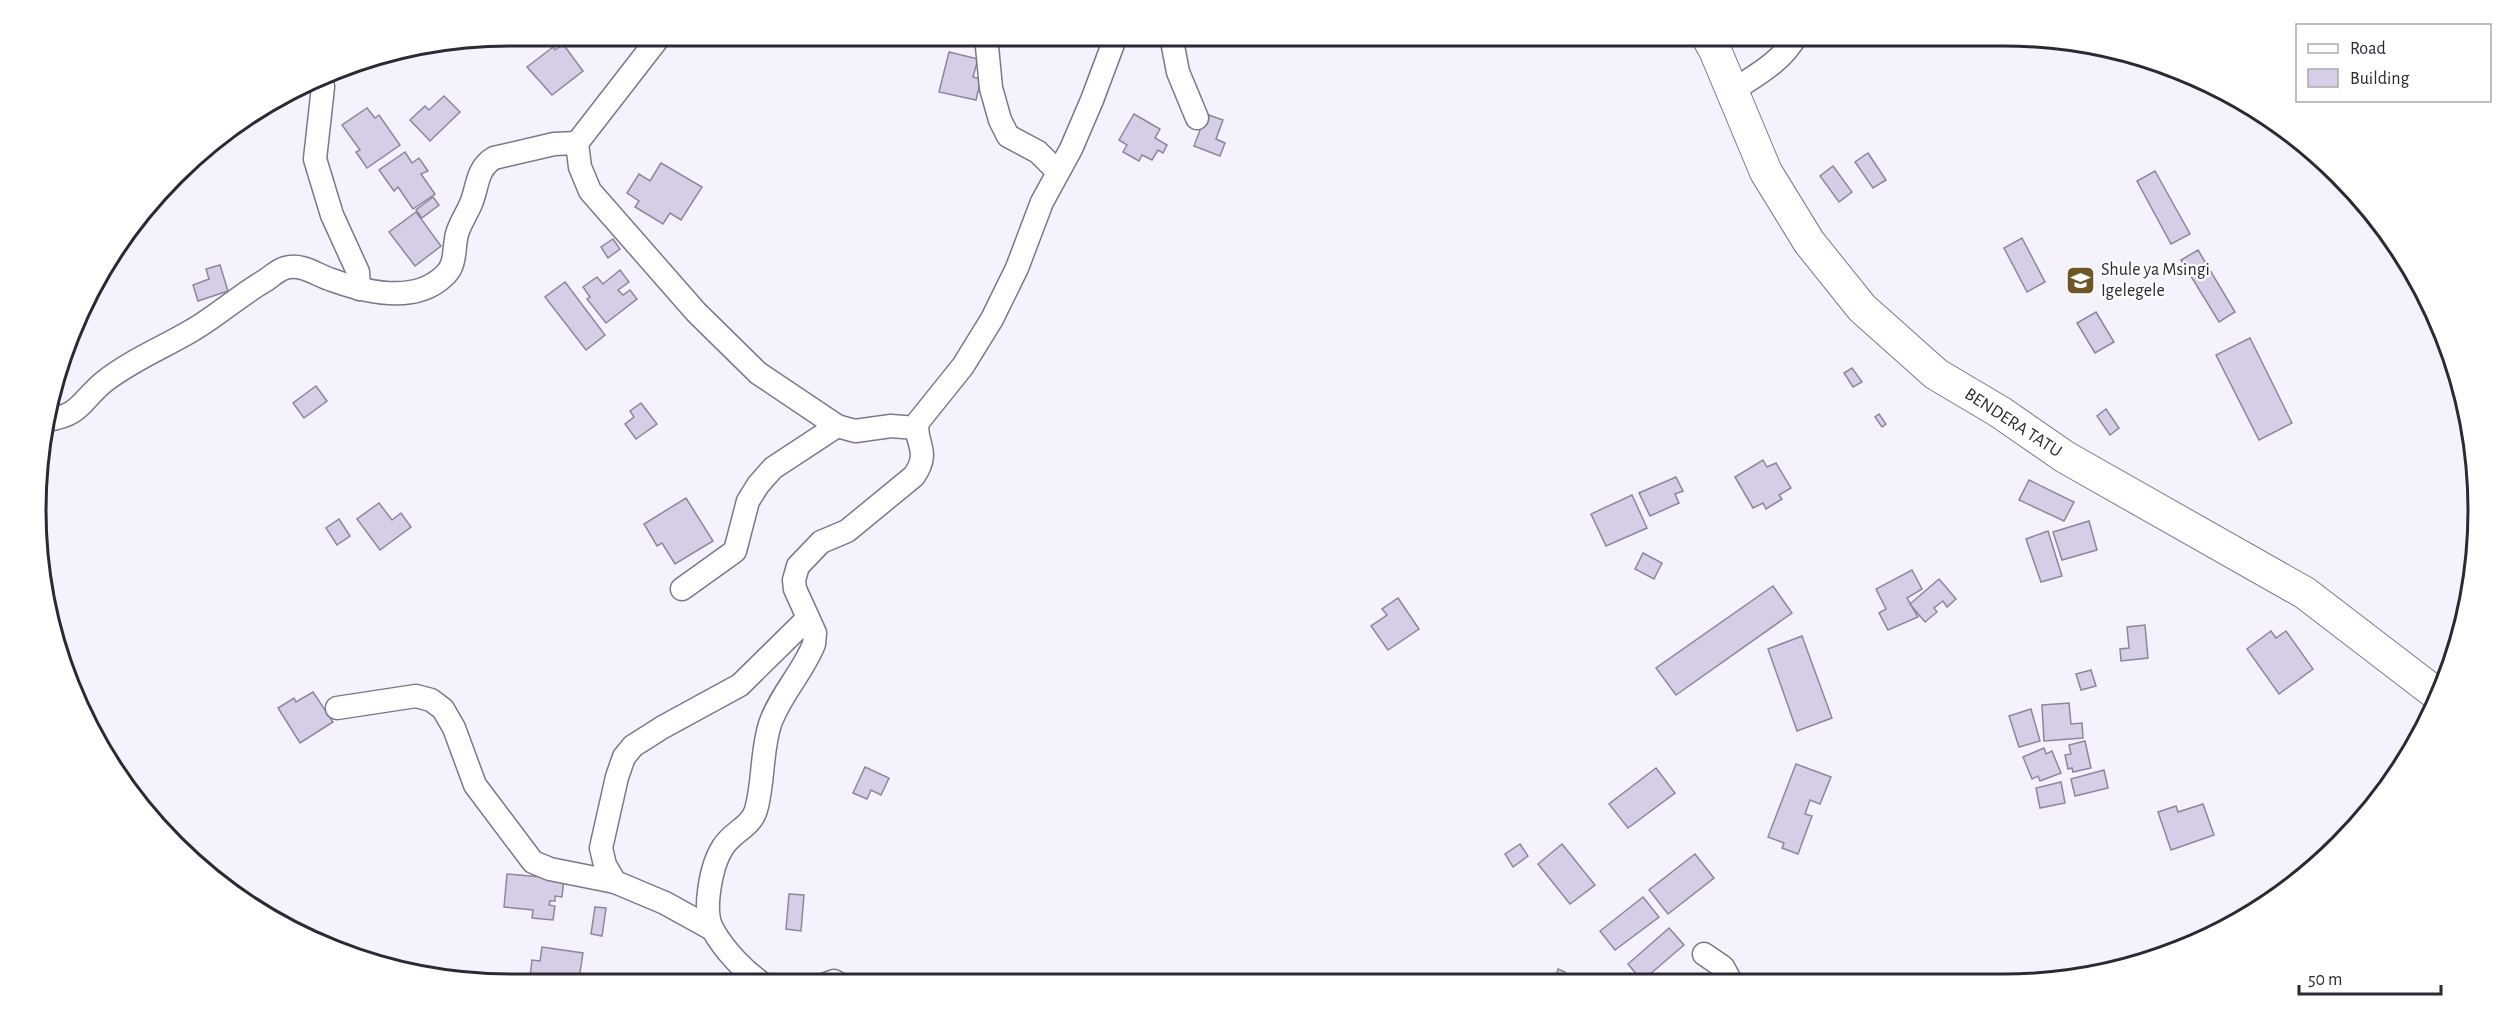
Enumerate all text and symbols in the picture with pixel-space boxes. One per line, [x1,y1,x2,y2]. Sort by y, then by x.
legend [2296,24,2491,102]
text: Road [2350,40,2386,58]
text: Building [2350,70,2410,88]
place label: Shule ya Msingi Igelegele [2101,261,2210,300]
school or university icon: Shule ya Msingi Igelegele [2064,264,2096,296]
street label: BENDERA TATU [1961,385,2065,461]
scale bar [2299,958,2442,996]
text: 50 m [2308,971,2342,989]

